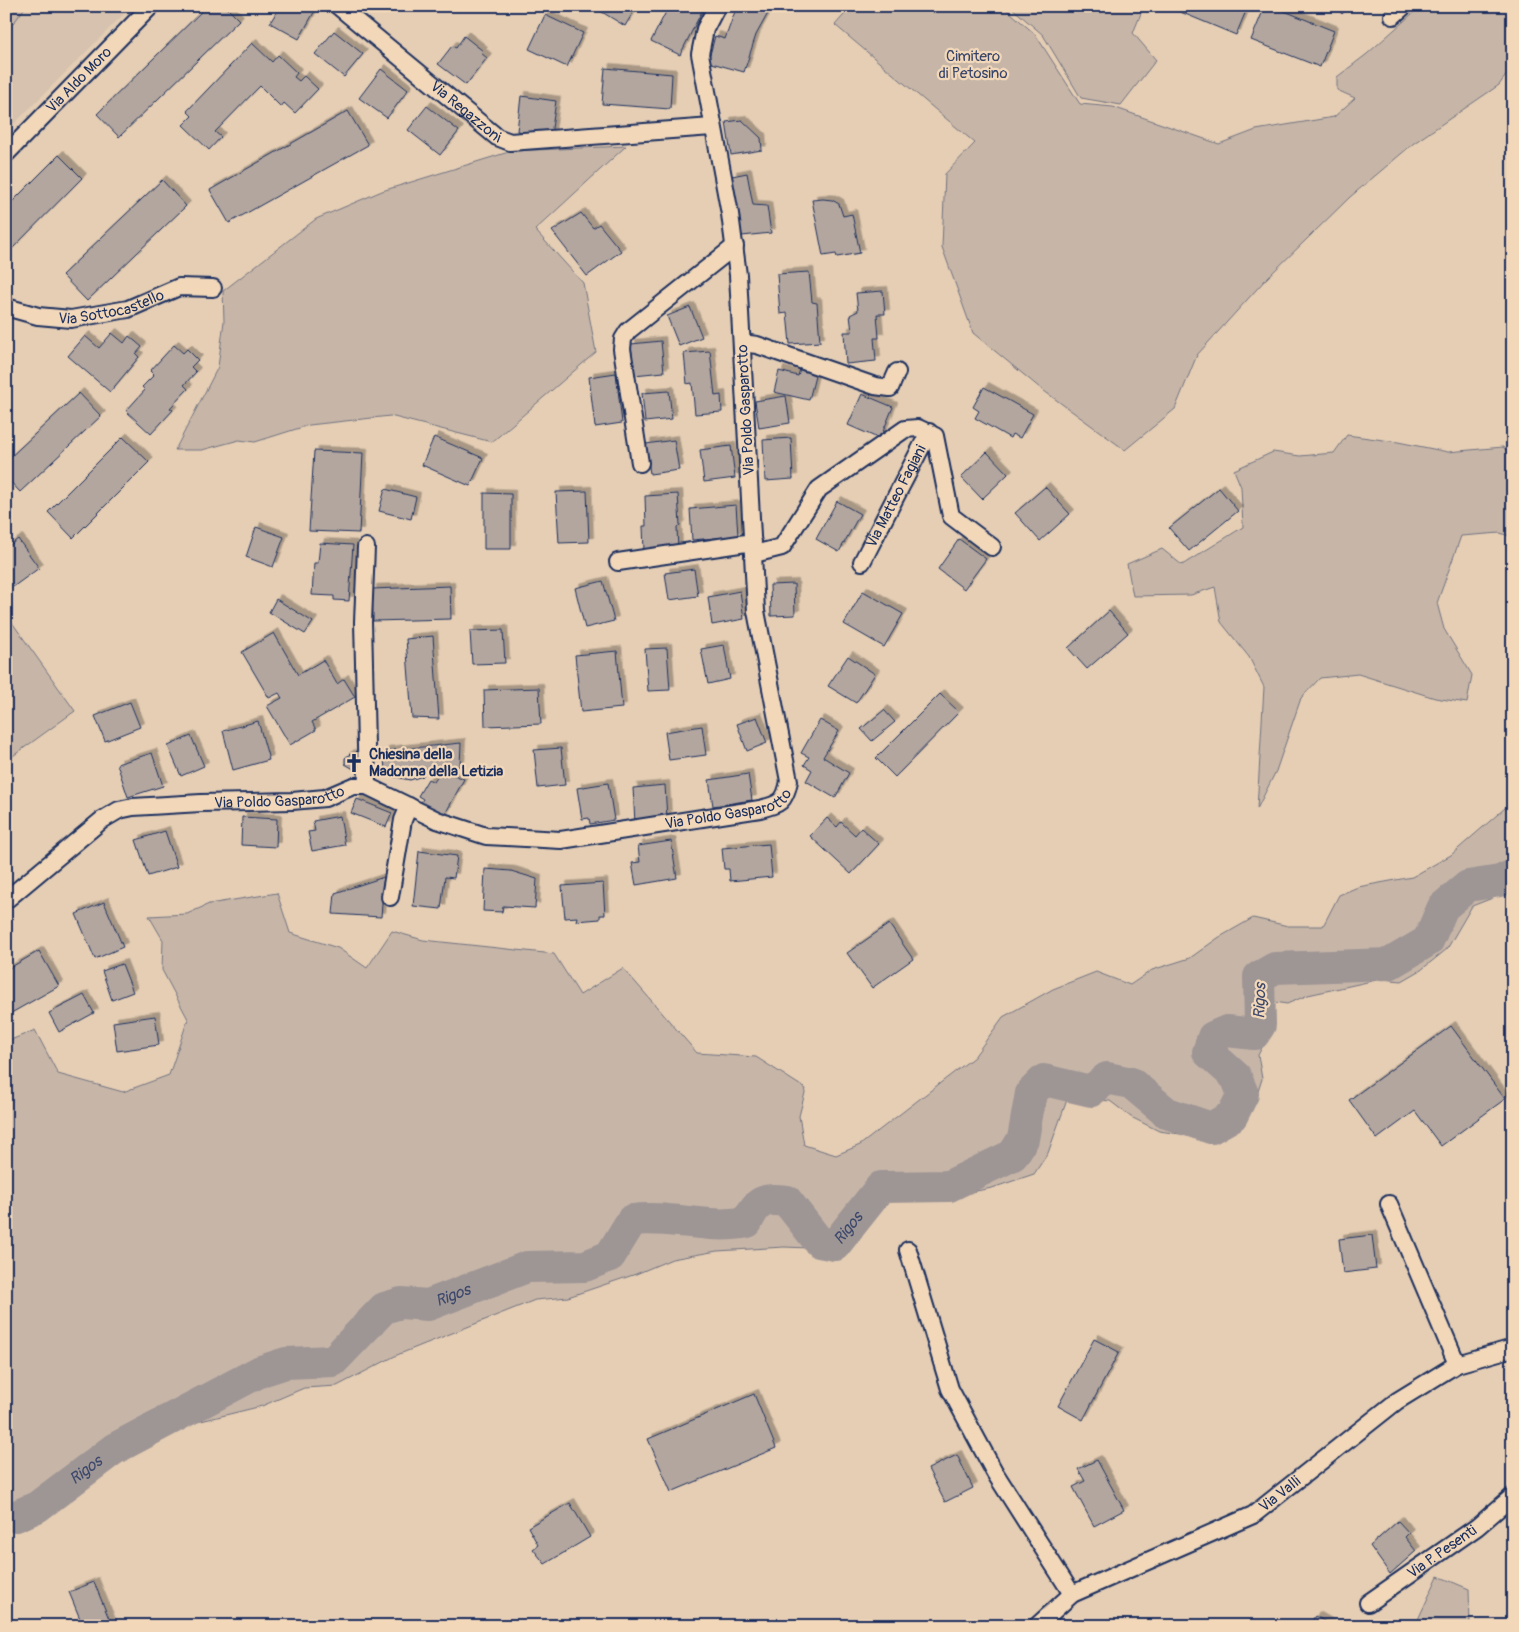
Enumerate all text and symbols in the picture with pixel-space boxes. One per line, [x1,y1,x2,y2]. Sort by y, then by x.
street label: Via Aldo Moro [42,42,116,117]
park label: Cimitero di Petosino [938,47,1008,83]
street label: Via Regazzoni [426,76,504,147]
street label: Via Sottocastello [57,285,167,329]
street label: Via Poldo Gasparotto [733,344,759,476]
street label: Via Matteo Fagiani [862,441,930,551]
place label: Chiesina della Madonna della Letizia [369,745,503,781]
church icon: Chiesina della Madonna della Letizia [343,752,365,774]
street label: Via Poldo Gasparotto [214,781,347,812]
street label: Via Poldo Gasparotto [663,786,796,833]
water label: Rigos [1249,981,1271,1019]
water label: Rigos [829,1207,868,1249]
water label: Rigos [433,1279,475,1311]
water label: Rigos [65,1450,108,1489]
street label: Via Valli [1255,1471,1305,1516]
street label: Via P. Pesenti [1403,1521,1481,1582]

